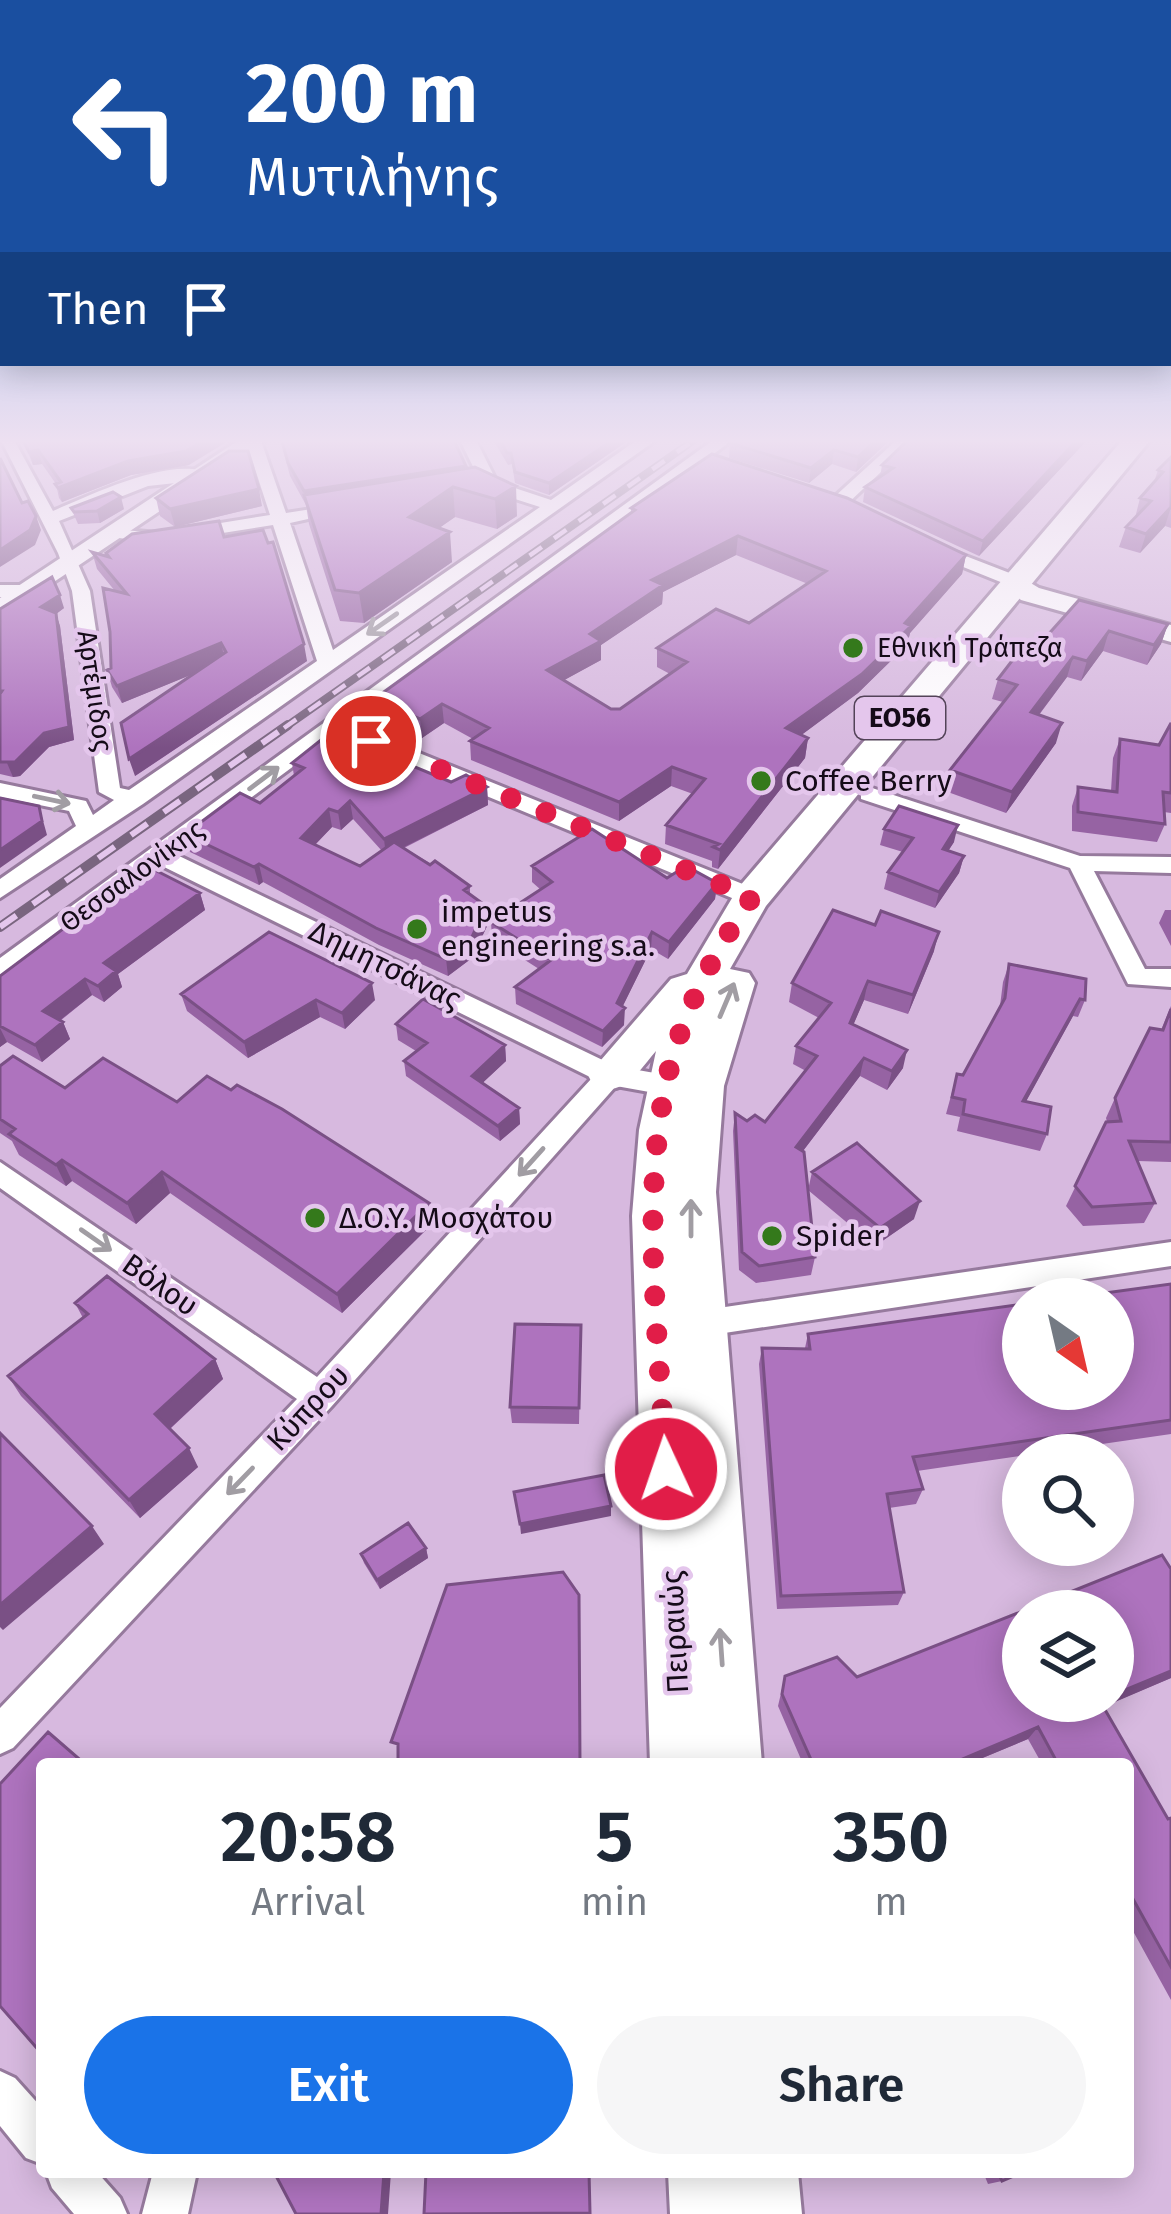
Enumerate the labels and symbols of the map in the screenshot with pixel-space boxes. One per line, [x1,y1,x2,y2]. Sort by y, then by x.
one-way arrow [365,611,399,636]
street label: Αρτέμιδος [71,628,119,754]
place label: Εθνική Τράπεζα [877,632,1063,664]
marker: Εθνική Τράπεζα [840,635,866,661]
pin [320,690,422,792]
road number: ΕΟ56 [855,697,945,739]
place label: Coffee Berry [785,763,952,799]
one-way arrow [247,766,280,792]
marker: Coffee Berry [748,768,774,794]
one-way arrow [33,790,71,813]
street label: Θεσσαλονίκης [54,813,210,939]
place label: impetus engineering s.a. [441,894,655,964]
street label: Δημητσάνας [303,913,467,1017]
marker: impetus engineering s.a. [404,916,430,942]
one-way arrow [718,982,739,1019]
one-way arrow [518,1147,545,1177]
one-way arrow [680,1199,702,1238]
place label: Δ.Ο.Υ. Μοσχάτου [339,1200,553,1236]
marker: Δ.Ο.Υ. Μοσχάτου [302,1205,328,1231]
place label: Spider [796,1218,885,1254]
marker: Spider [759,1223,785,1249]
one-way arrow [79,1227,112,1252]
street label: Βόλου [115,1246,205,1324]
north arrow [1002,1278,1134,1410]
street label: Κύπρου [259,1358,357,1458]
position arrow [603,1406,729,1532]
one-way arrow [227,1466,255,1495]
street label: Πειραιώς [654,1569,696,1695]
one-way arrow [709,1628,732,1667]

